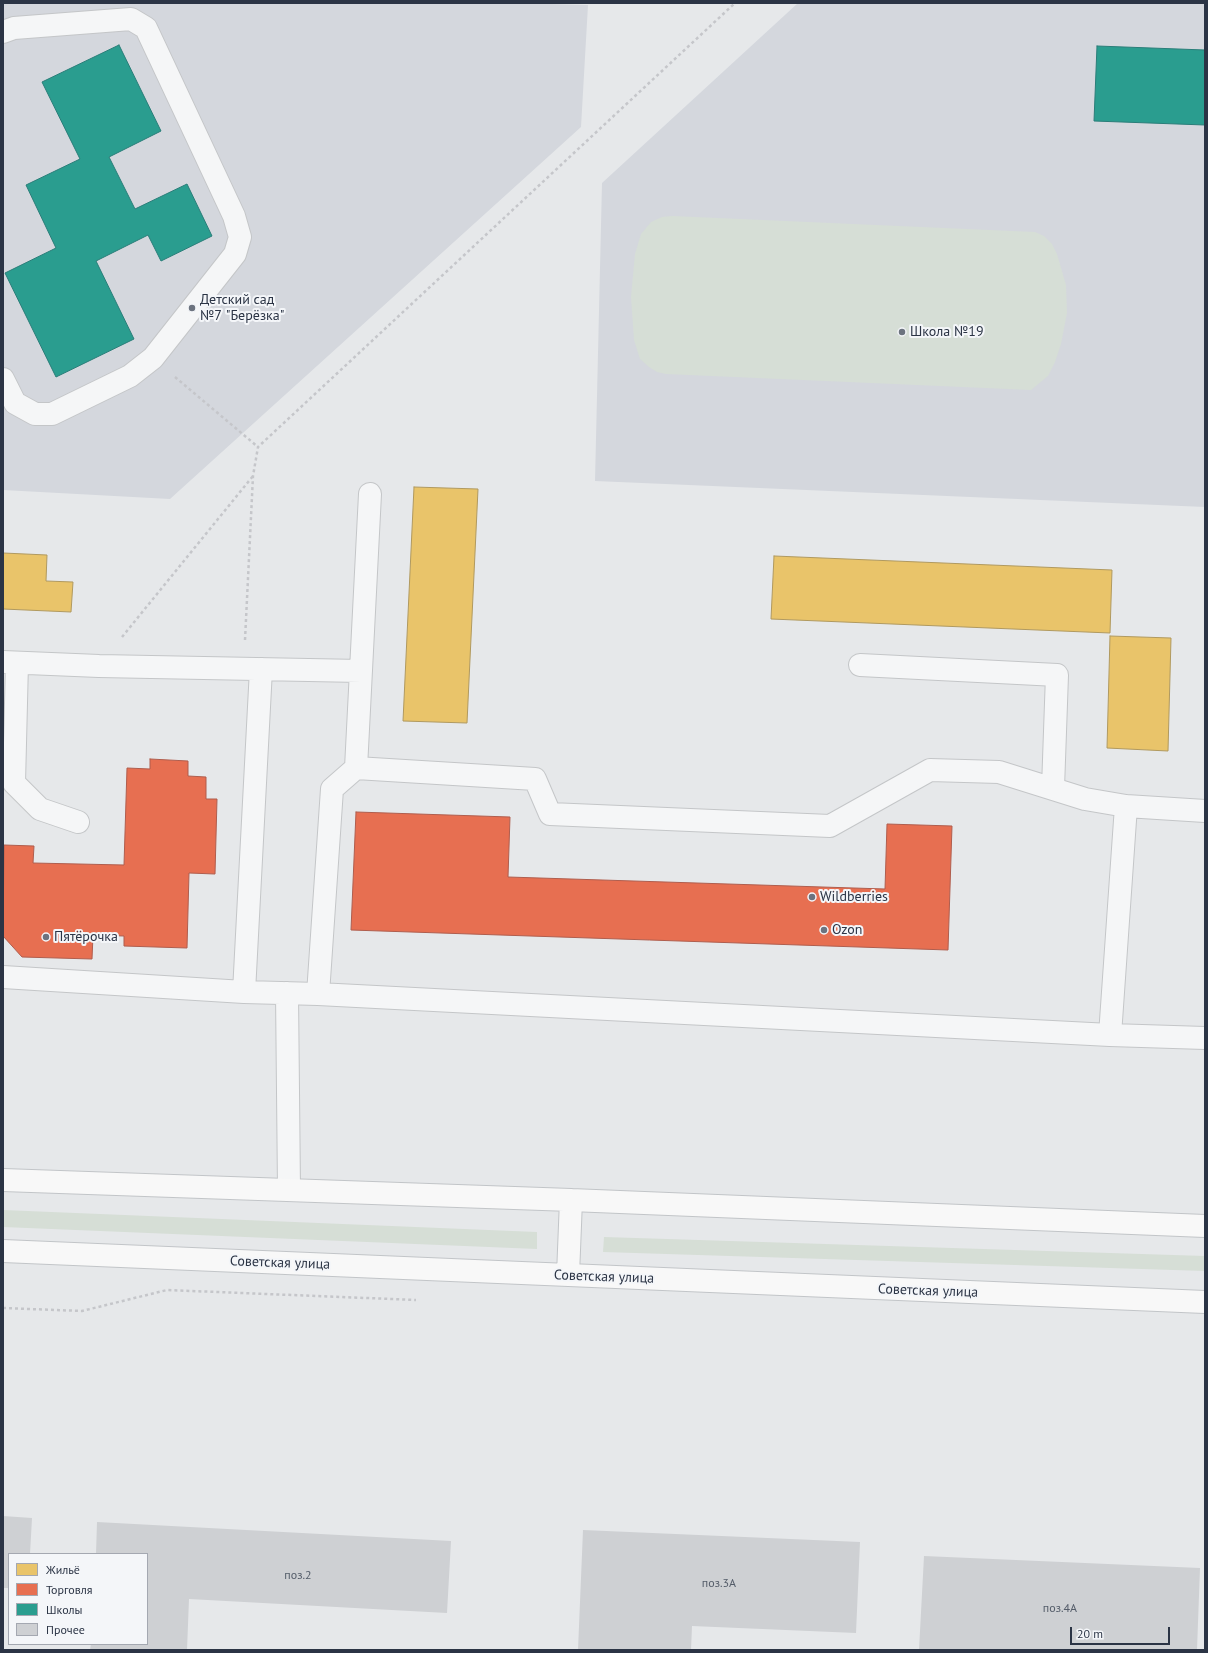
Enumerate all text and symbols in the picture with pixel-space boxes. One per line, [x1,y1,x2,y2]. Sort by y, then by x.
place label: Детский сад №7 "Берёзка" [200,292,284,324]
marker: Детский сад №7 "Берёзка" [187,303,197,313]
place label: Школа №19 [910,324,984,340]
marker: Школа №19 [897,327,907,337]
place label: Wildberries [820,889,888,905]
marker: Wildberries [807,892,817,902]
place label: Ozon [832,922,862,938]
marker: Ozon [819,925,829,935]
place label: Пятёрочка [54,929,118,945]
marker: Пятёрочка [41,932,51,942]
street label: Советская улица [230,1253,330,1273]
street label: Советская улица [554,1267,654,1287]
street label: Советская улица [878,1281,978,1301]
legend [8,1553,148,1645]
text: Жильё [46,1562,80,1577]
house number: поз.2 [284,1569,312,1583]
house number: поз.3А [702,1577,736,1591]
text: Торговля [46,1582,92,1597]
text: Школы [46,1602,82,1617]
house number: поз.4А [1043,1602,1077,1616]
scale bar [1072,1619,1172,1645]
text: Прочее [46,1622,85,1637]
text: 20 m [1077,1626,1103,1641]

